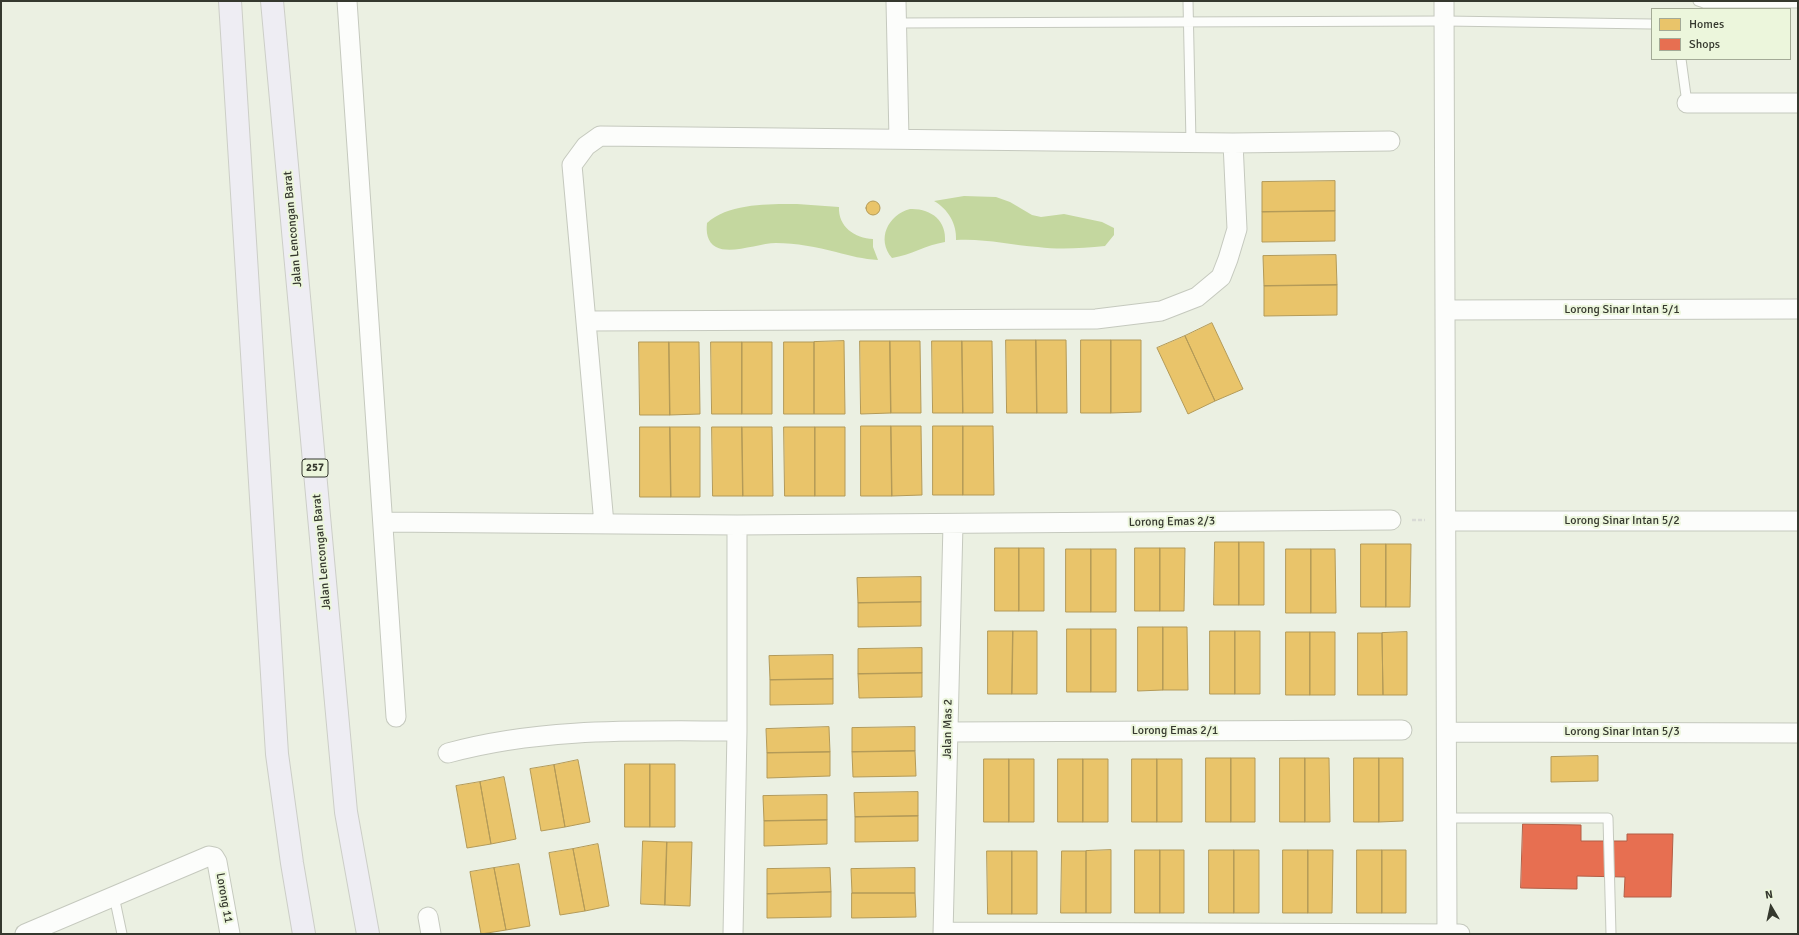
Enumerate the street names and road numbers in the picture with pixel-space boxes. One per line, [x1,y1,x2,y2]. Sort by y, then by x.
street label: Jalan Lencongan Barat [281,170,305,288]
street label: Lorong Sinar Intan 5/1 [1564,303,1680,317]
road number: 257 [302,459,328,477]
street label: Jalan Lencongan Barat [310,493,334,611]
street label: Lorong Emas 2/3 [1129,514,1215,530]
street label: Lorong Sinar Intan 5/2 [1564,514,1680,528]
street label: Jalan Mas 2 [940,699,956,759]
street label: Lorong Emas 2/1 [1132,724,1218,738]
street label: Lorong Sinar Intan 5/3 [1564,725,1680,739]
street label: Lorong 11 [212,872,236,924]

